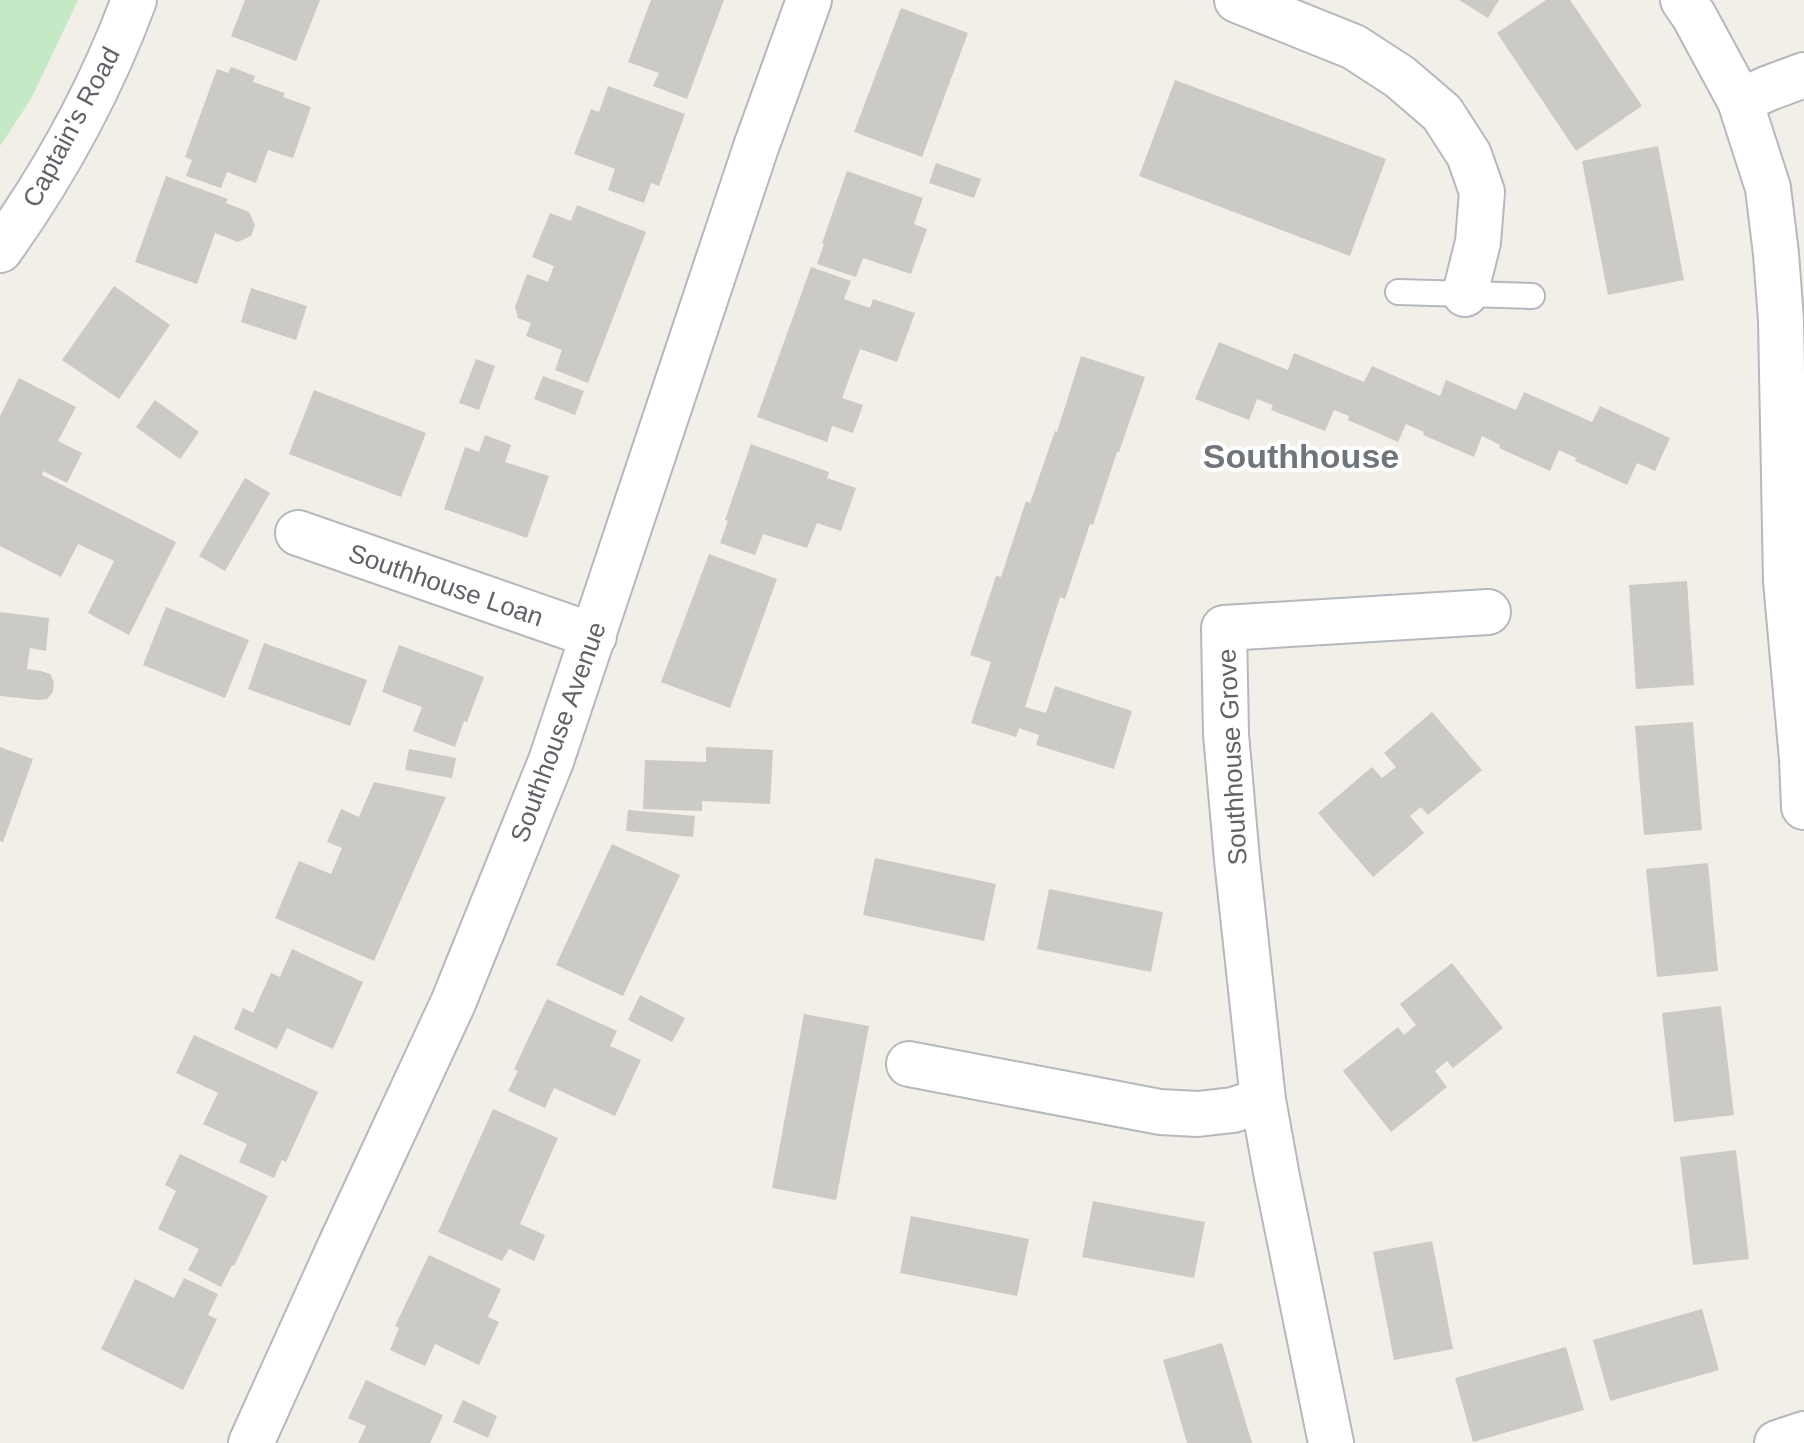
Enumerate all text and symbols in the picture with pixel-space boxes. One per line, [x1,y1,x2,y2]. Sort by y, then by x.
street label: Captain's Road [16,42,126,212]
district label: Southhouse [1203,437,1399,475]
street label: Southhouse Loan [345,538,547,632]
street label: Southhouse Avenue [504,618,612,846]
street label: Southhouse Grove [1211,648,1253,866]

